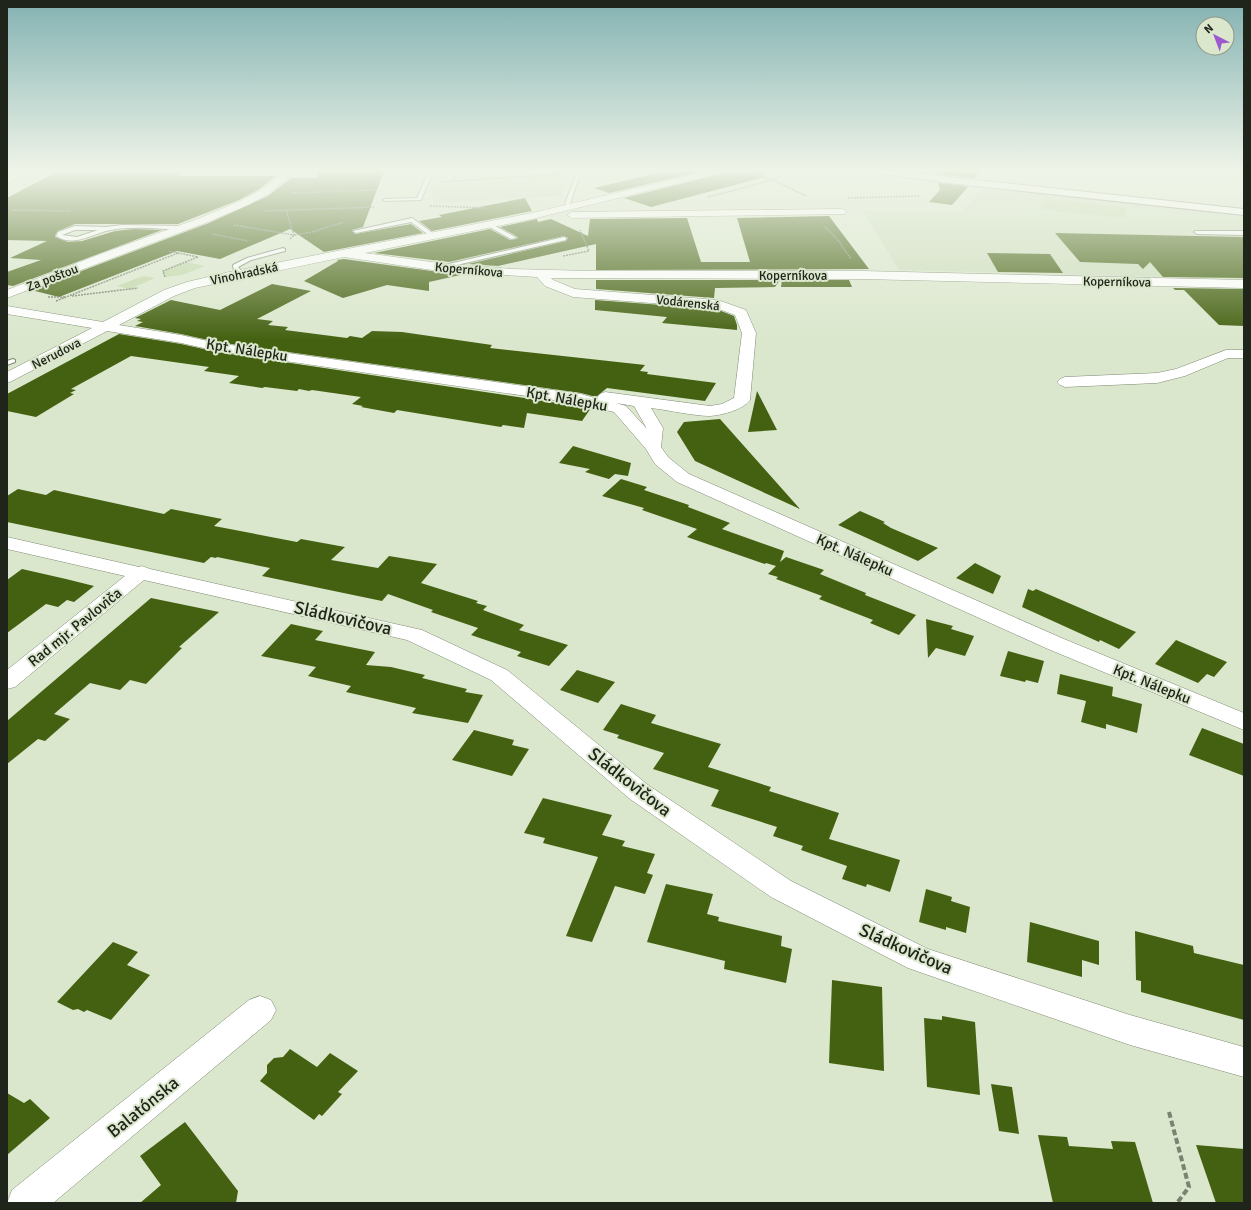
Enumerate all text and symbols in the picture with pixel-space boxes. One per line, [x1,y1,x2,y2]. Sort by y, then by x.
north arrow [1195,16,1235,56]
text: N [1201,22,1216,36]
street label: Vinohradská [209,259,280,289]
street label: Koperníkova [434,259,504,281]
street label: Za poštou [24,261,81,295]
street label: Koperníkova [759,268,827,284]
street label: Koperníkova [1083,273,1151,291]
street label: Vodárenská [655,292,721,314]
street label: Nerudova [29,335,84,373]
street label: Kpt. Nálepku [205,335,289,365]
street label: Kpt. Nálepku [525,383,609,415]
street label: Kpt. Nálepku [814,530,896,580]
street label: Rad mjr. Pavloviča [25,584,125,670]
street label: Sládkovičova [292,596,394,640]
street label: Kpt. Nálepku [1110,660,1194,708]
street label: Sládkovičova [584,743,676,821]
street label: Sládkovičova [856,919,956,979]
street label: Balatónska [103,1072,183,1142]

